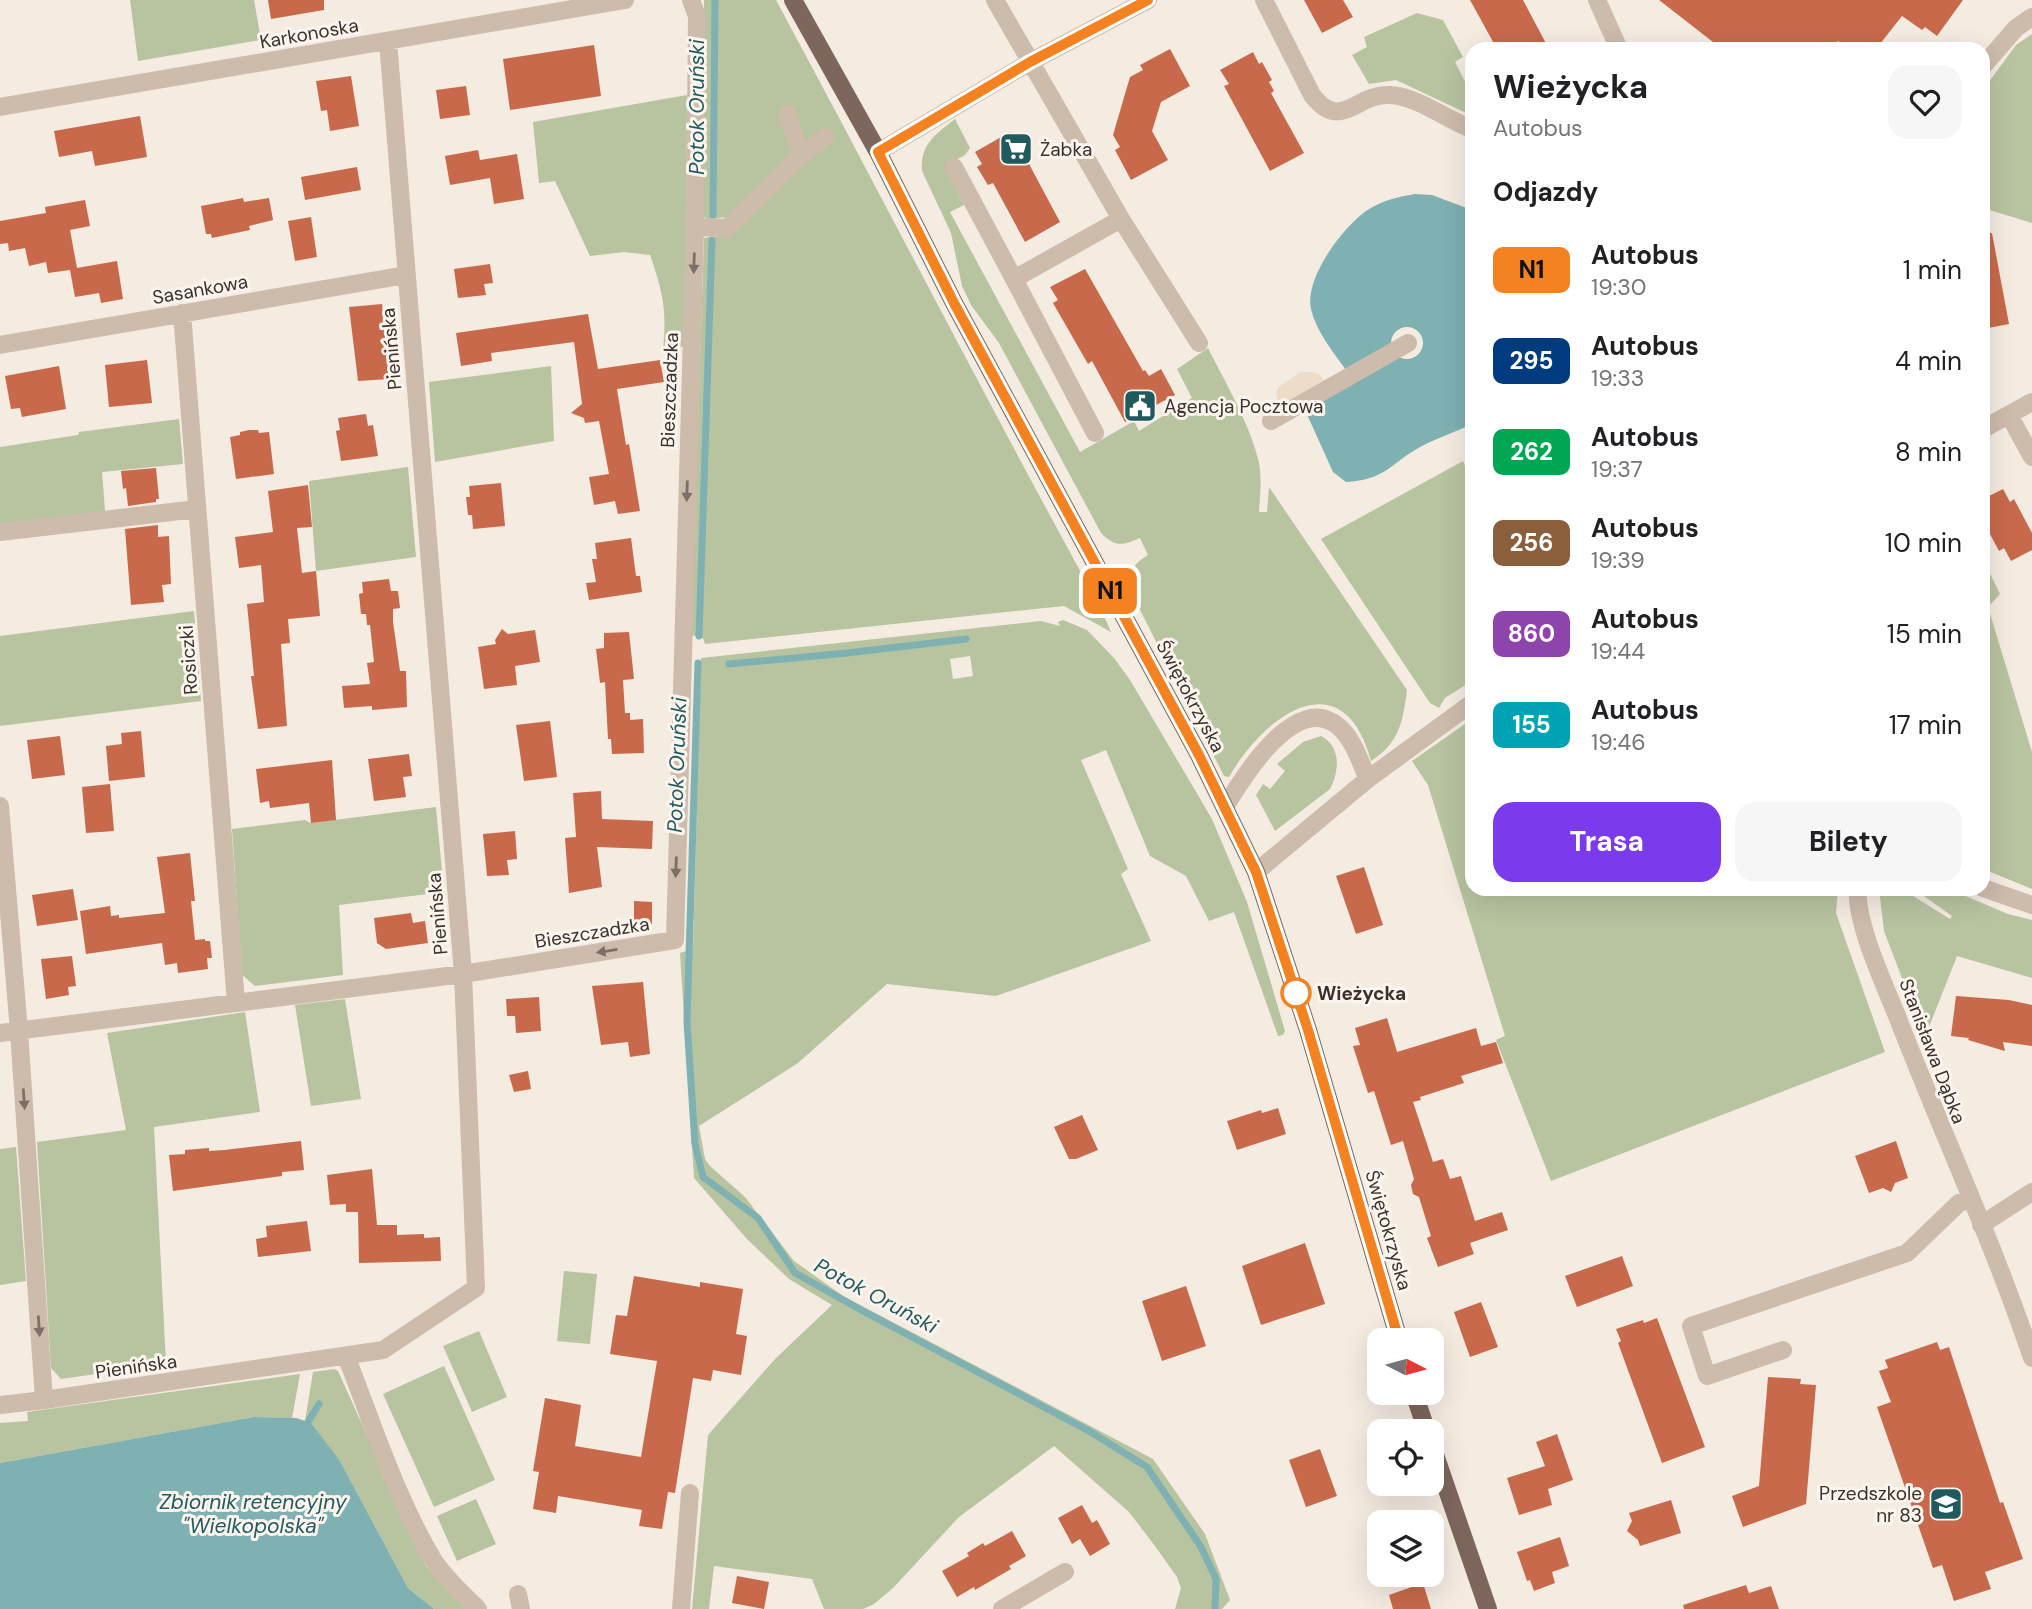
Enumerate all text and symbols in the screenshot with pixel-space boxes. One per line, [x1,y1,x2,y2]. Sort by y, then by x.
street label: Karkonoska [258,13,360,54]
water label: Potok Oruński [683,38,711,175]
text: Wieżycka [1493,65,1648,108]
button: heart [1888,65,1962,139]
text: Autobus [1493,113,1583,143]
supermarket icon: Żabka [997,130,1035,168]
place label: Żabka [1040,137,1092,162]
text: Odjazdy [1493,175,1598,209]
text: Autobus [1591,238,1699,272]
one-way arrow [689,253,700,275]
text: 1 min [1903,253,1962,287]
text: N1 [1518,254,1545,285]
street label: Sasankowa [150,269,250,310]
text: 19:30 [1591,272,1647,302]
street label: Pienińska [375,307,408,391]
text: Autobus [1591,329,1699,363]
street label: Bieszczadzka [655,332,684,448]
text: 4 min [1895,344,1962,378]
text: 295 [1510,345,1553,376]
text: 19:33 [1591,363,1644,393]
public building icon: Agencja Pocztowa [1121,387,1159,425]
place label: Agencja Pocztowa [1164,394,1323,419]
text: Autobus [1591,420,1699,454]
text: 8 min [1895,435,1962,469]
text: 262 [1510,436,1553,467]
text: 19:37 [1591,454,1643,484]
one-way arrow [682,480,693,502]
text: Autobus [1591,511,1699,545]
text: 10 min [1885,526,1962,560]
text: 256 [1510,527,1554,558]
text: 19:39 [1591,545,1645,575]
line badge: N1 [1078,568,1142,614]
text: N1 [1097,575,1123,606]
text: Autobus [1591,602,1699,636]
text: 15 min [1887,617,1962,651]
text: 860 [1508,618,1555,649]
street label: Rosiczki [174,624,203,696]
street label: Świętokrzyska [1150,636,1231,757]
text: 19:44 [1591,636,1645,666]
text: Autobus [1591,693,1699,727]
water label: Potok Oruński [661,696,693,833]
text: 17 min [1889,708,1962,742]
text: 155 [1512,709,1551,740]
text: 19:46 [1591,727,1646,757]
button: Trasa [1493,802,1721,882]
button: Bilety [1735,802,1962,882]
one-way arrow [671,856,682,878]
street label: Pienińska [421,872,454,956]
street label: Bieszczadzka [533,911,651,954]
one-way arrow [596,946,618,957]
street label: Stanisława Dąbka [1893,975,1972,1127]
marker: Wieżycka [1281,978,1311,1008]
place label: Wieżycka [1317,981,1406,1006]
one-way arrow [19,1088,30,1110]
street label: Świętokrzyska [1359,1167,1418,1293]
water label: Potok Oruński [809,1252,943,1341]
one-way arrow [34,1315,45,1337]
north arrow [1367,1328,1444,1405]
map controls [1367,1328,1444,1587]
street label: Pienińska [94,1348,178,1385]
button: locate [1367,1419,1444,1496]
place label: Przedszkole nr 83 [1819,1481,1922,1528]
school or university icon: Przedszkole nr 83 [1927,1485,1965,1523]
water label: Zbiornik retencyjny "Wielkopolska" [159,1488,348,1540]
button: layers [1367,1510,1444,1587]

